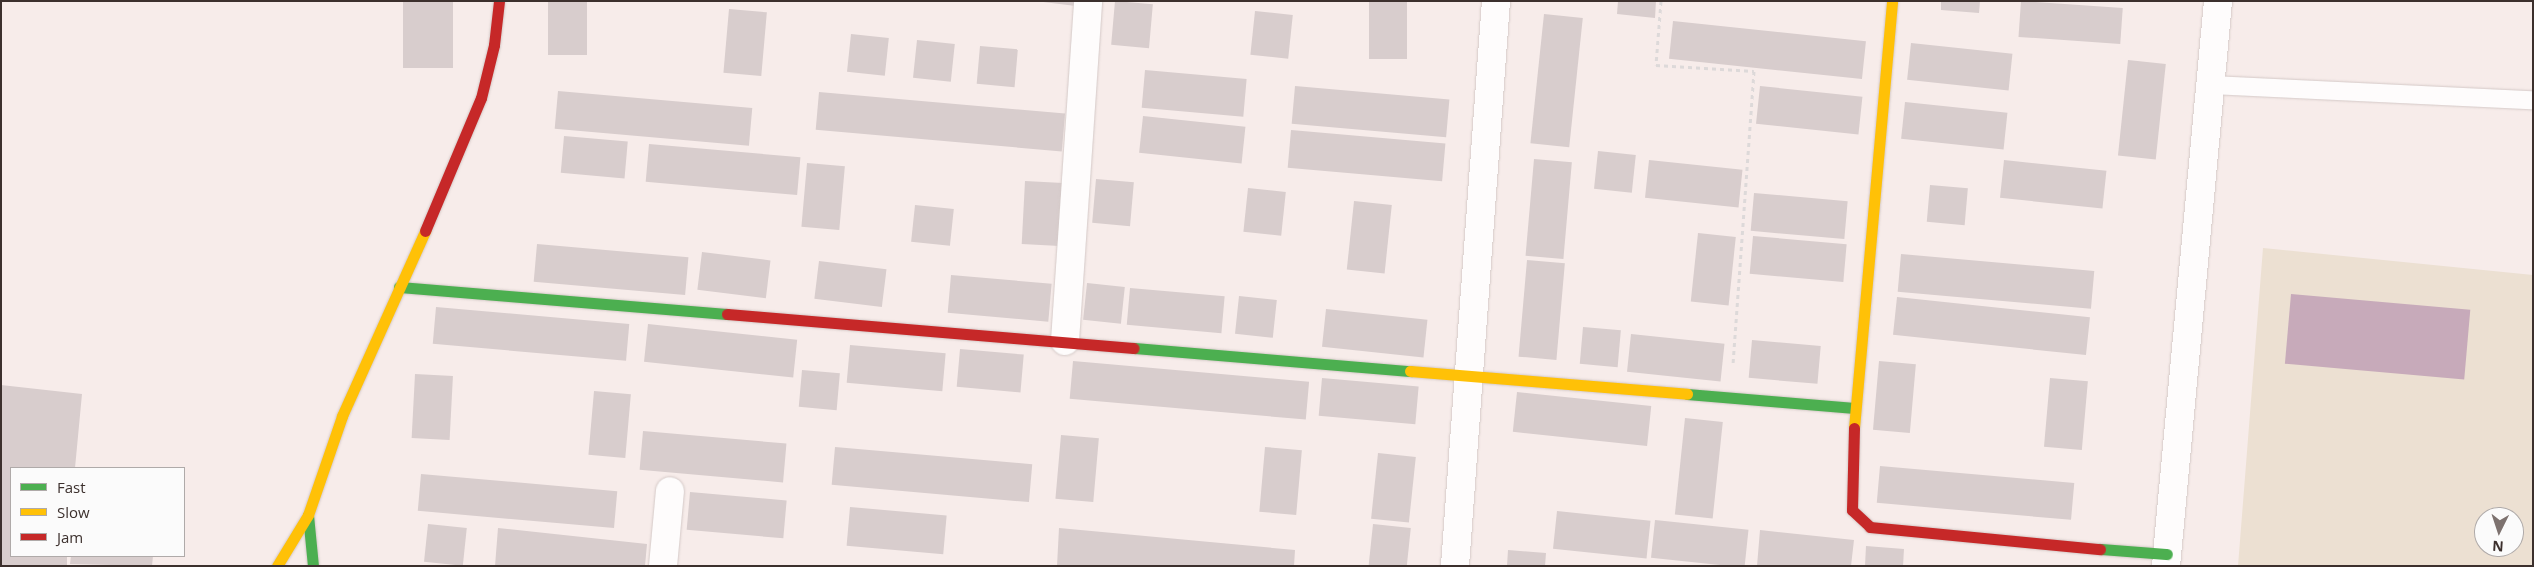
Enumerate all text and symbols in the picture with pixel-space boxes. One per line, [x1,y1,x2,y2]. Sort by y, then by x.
legend [10,467,185,557]
text: Fast [57,477,86,497]
text: Slow [57,502,90,522]
north arrow [2474,507,2524,557]
text: Jam [57,527,83,547]
text: N [2492,537,2504,556]

